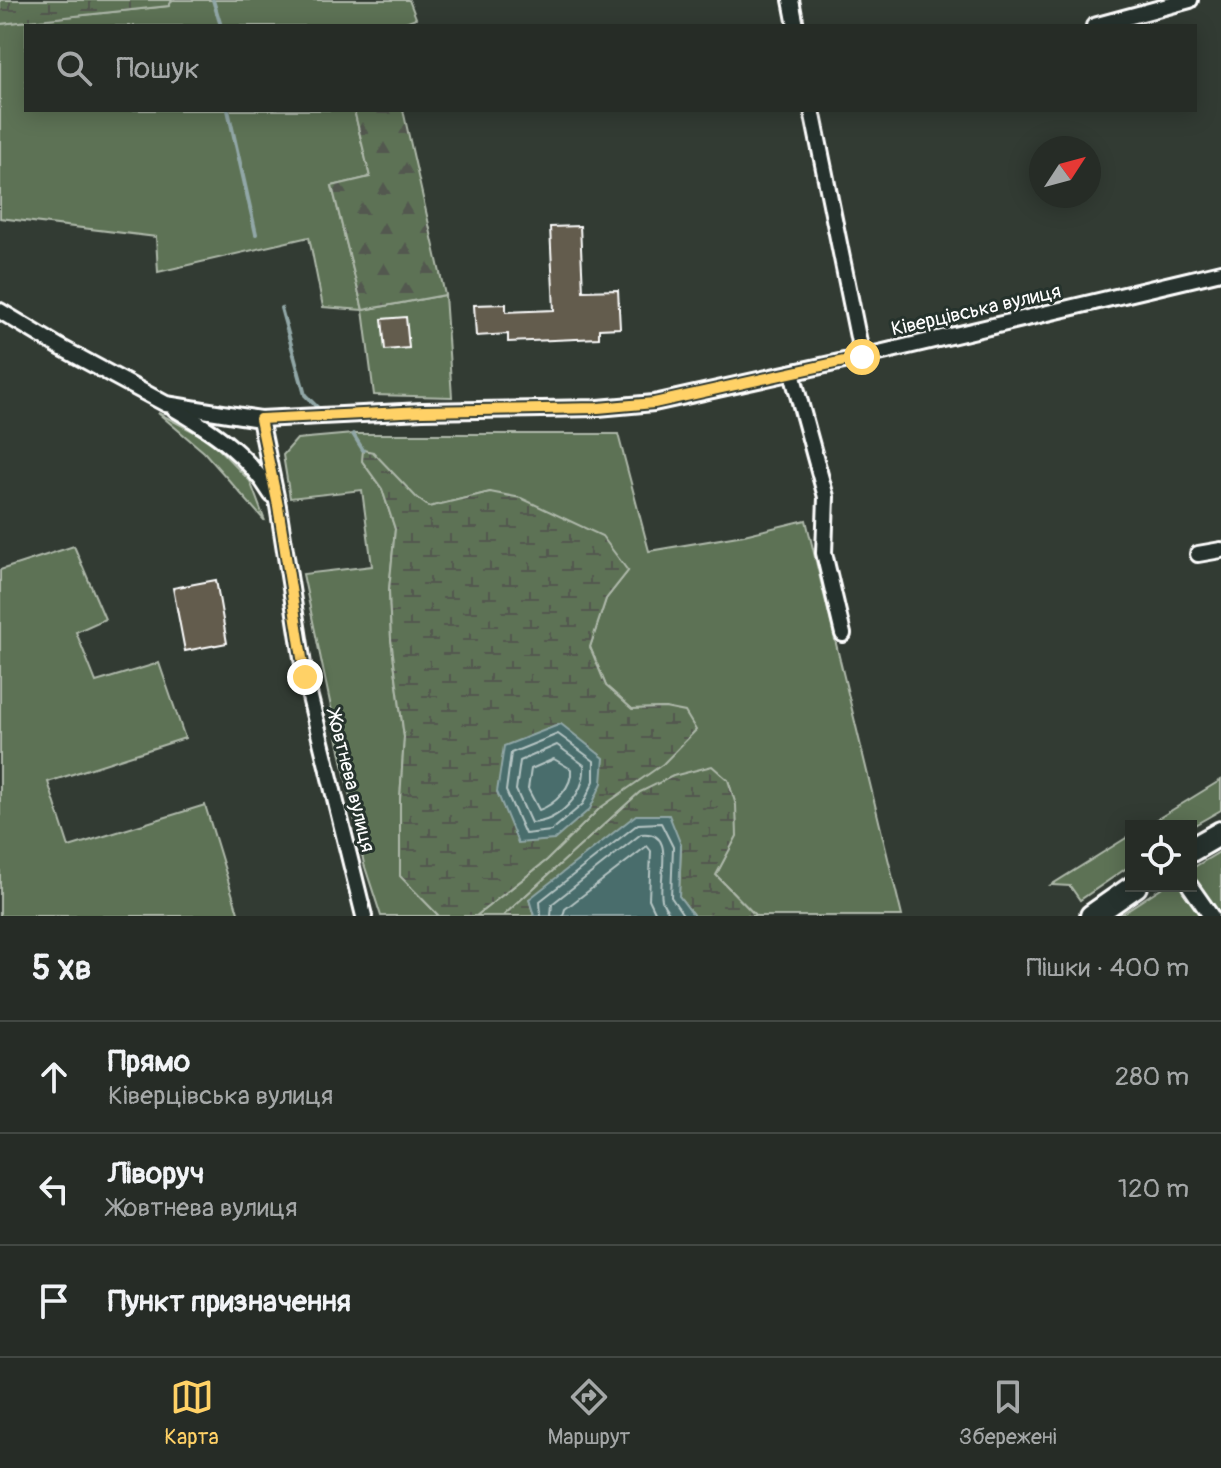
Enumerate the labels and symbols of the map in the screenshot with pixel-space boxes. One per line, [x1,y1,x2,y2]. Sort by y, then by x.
north arrow [1029,136,1101,208]
street label: Ківерцівська вулиця [889,278,1063,342]
route start [844,339,880,375]
route end [287,659,323,695]
street label: Жовтнева вулиця [321,704,381,855]

